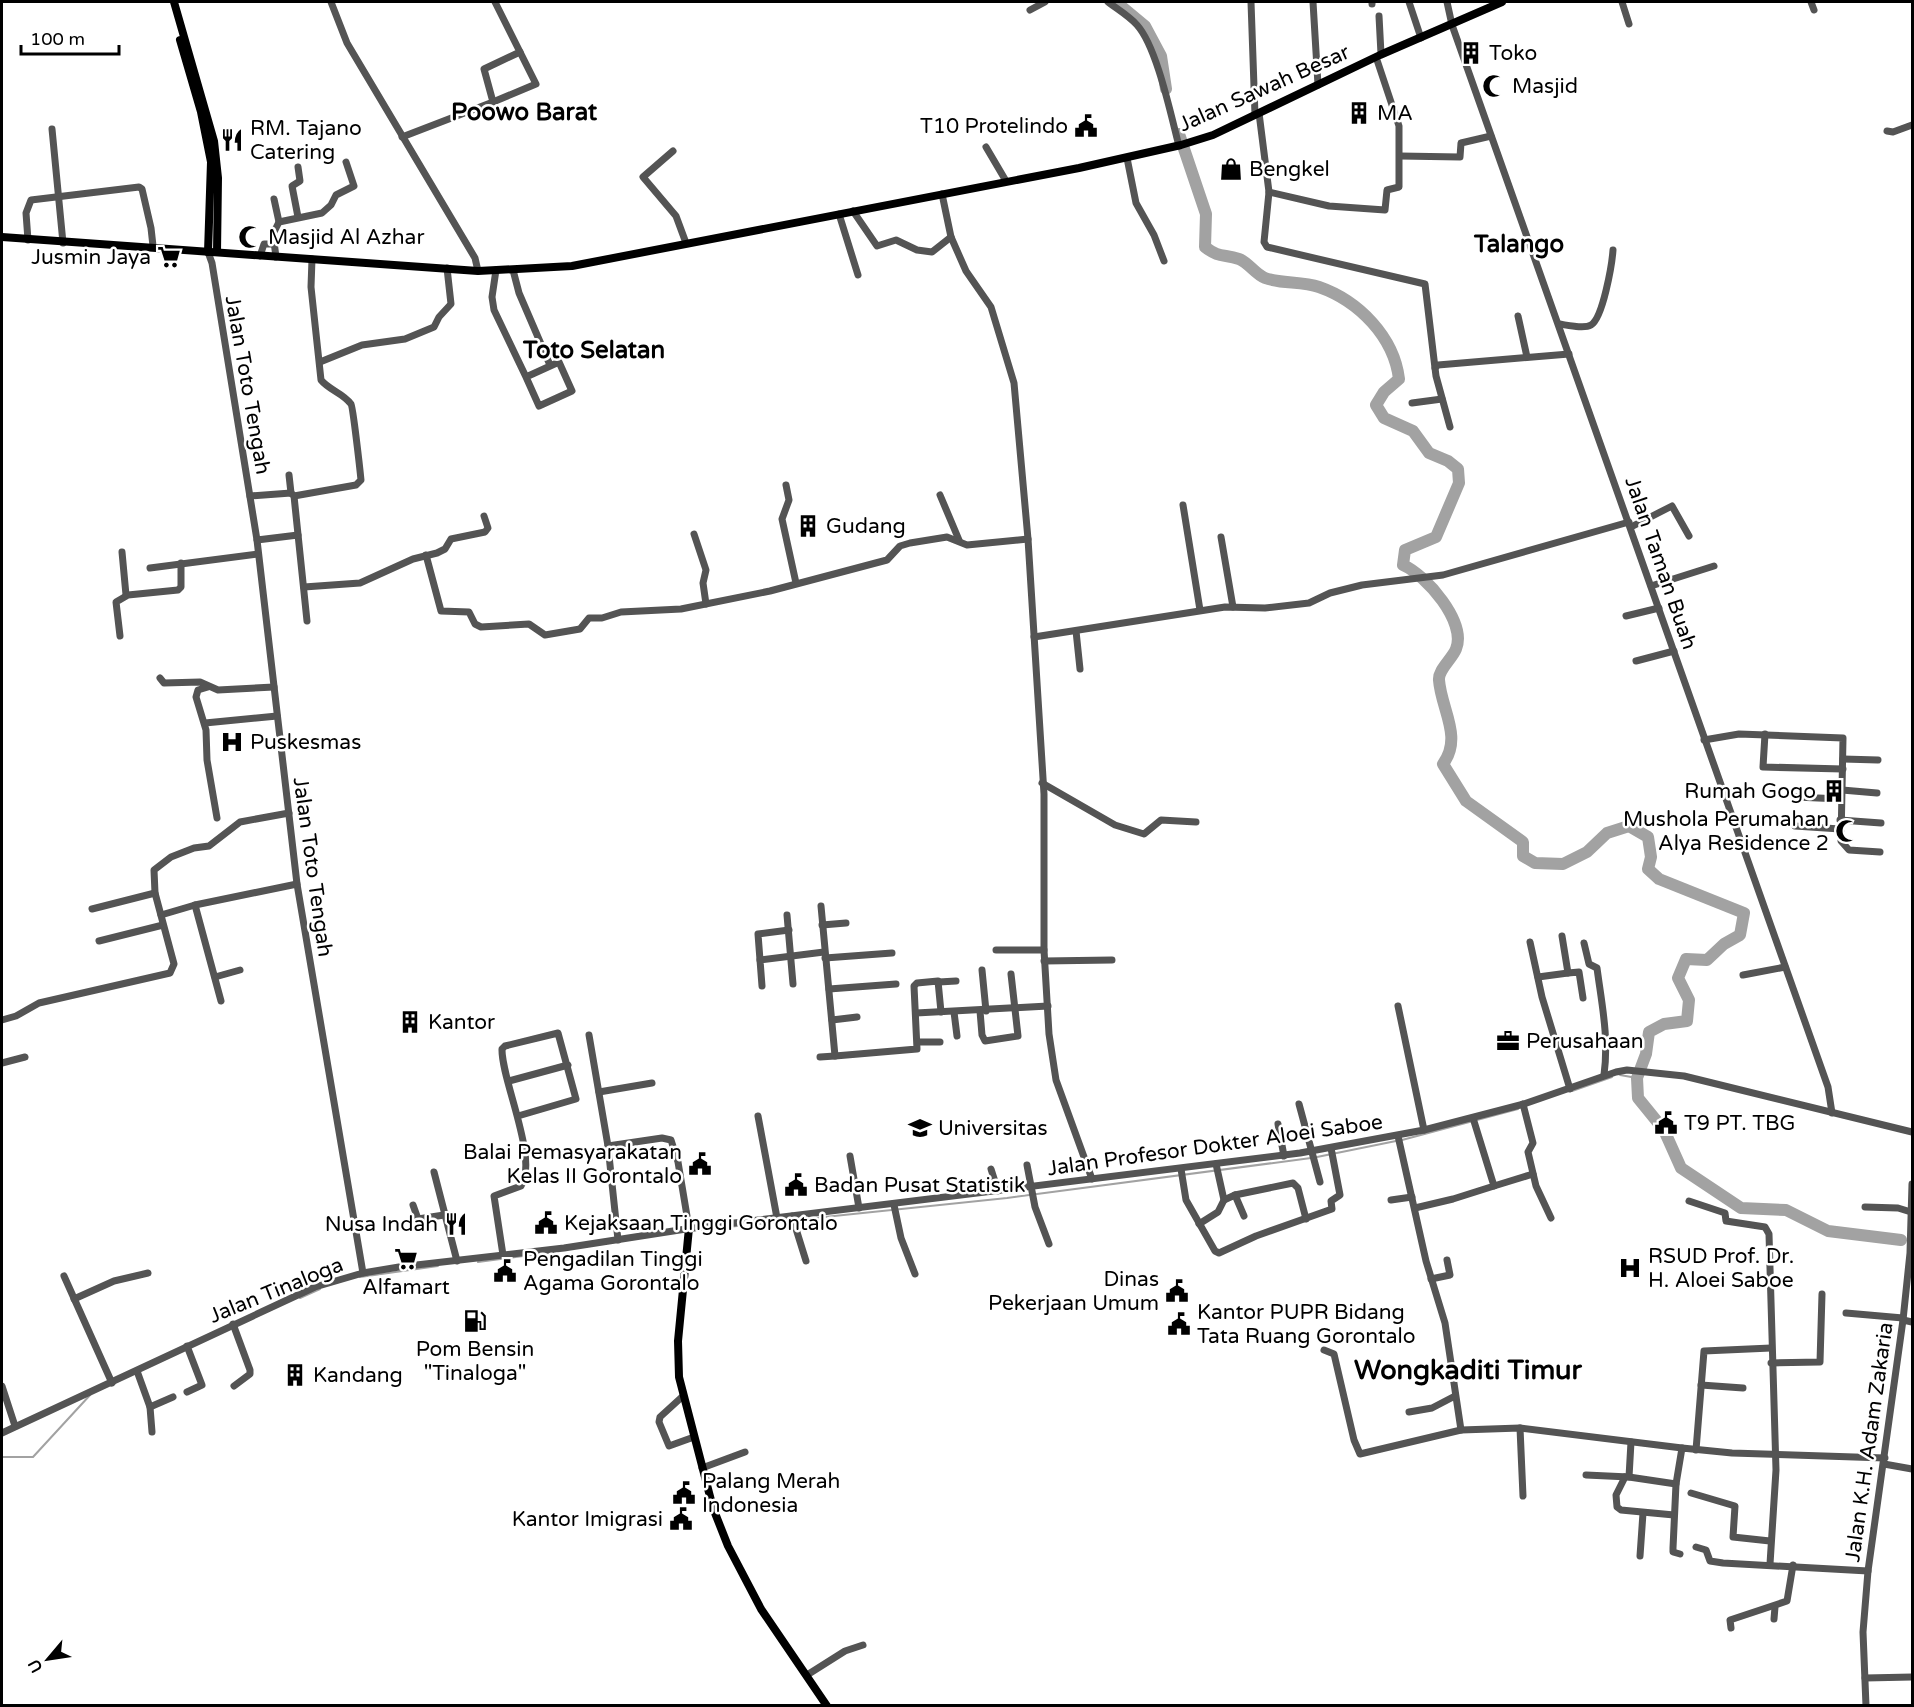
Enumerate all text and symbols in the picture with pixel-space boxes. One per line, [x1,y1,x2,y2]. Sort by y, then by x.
scale bar [21,18,118,56]
text: 100 m [30,28,85,50]
street label: Jalan Sawah Besar [1175,40,1353,137]
building icon: Toko [1458,40,1484,66]
place label: Toko [1489,41,1537,66]
mosque icon: Masjid [1481,73,1507,99]
place label: Masjid [1512,74,1578,99]
district label: Poowo Barat [451,98,598,127]
building icon: MA [1346,100,1372,126]
place label: MA [1377,101,1413,126]
public building icon: T10 Protelindo [1073,113,1099,139]
place label: T10 Protelindo [920,114,1068,139]
place label: RM. Tajano Catering [250,116,362,165]
restaurant icon: RM. Tajano Catering [219,127,245,153]
shop icon: Bengkel [1218,156,1244,182]
place label: Bengkel [1249,157,1330,182]
mosque icon: Masjid Al Azhar [237,224,263,250]
place label: Masjid Al Azhar [268,225,424,250]
district label: Talango [1473,230,1564,259]
supermarket icon: Jusmin Jaya [156,244,182,270]
place label: Jusmin Jaya [31,245,151,270]
street label: Jalan Toto Tengah [219,294,276,476]
district label: Toto Selatan [522,336,665,365]
street label: Jalan Taman Buah [1619,474,1702,653]
building icon: Gudang [795,513,821,539]
place label: Gudang [826,514,906,539]
hospital icon: Puskesmas [219,729,245,755]
place label: Puskesmas [250,730,361,755]
street label: Jalan Toto Tengah [288,776,337,958]
building icon: Rumah Gogo [1821,778,1847,804]
place label: Rumah Gogo [1684,779,1816,804]
place label: Mushola Perumahan Alya Residence 2 [1623,807,1829,856]
mosque icon: Mushola Perumahan Alya Residence 2 [1834,818,1860,844]
building icon: Kantor [397,1009,423,1035]
place label: Kantor [428,1010,495,1035]
office icon: Perusahaan [1495,1028,1521,1054]
place label: Perusahaan [1526,1029,1644,1054]
street label: Jalan Profesor Dokter Aloei Saboe [1046,1110,1384,1181]
public building icon: T9 PT. TBG [1653,1110,1679,1136]
place label: T9 PT. TBG [1684,1111,1795,1136]
school or university icon: Universitas [907,1115,933,1141]
place label: Universitas [938,1116,1048,1141]
place label: Balai Pemasyarakatan Kelas II Gorontalo [463,1140,682,1189]
public building icon: Balai Pemasyarakatan Kelas II Gorontalo [687,1151,713,1177]
public building icon: Badan Pusat Statistik [783,1172,809,1198]
place label: Badan Pusat Statistik [814,1173,1026,1198]
public building icon: Kejaksaan Tinggi Gorontalo [533,1210,559,1236]
restaurant icon: Nusa Indah [443,1211,469,1237]
place label: Kejaksaan Tinggi Gorontalo [564,1211,838,1236]
place label: Nusa Indah [325,1212,438,1237]
place label: RSUD Prof. Dr. H. Aloei Saboe [1648,1244,1794,1293]
supermarket icon: Alfamart [393,1246,419,1272]
place label: Pengadilan Tinggi Agama Gorontalo [523,1247,703,1296]
street label: Jalan Tinaloga [206,1252,347,1329]
hospital icon: RSUD Prof. Dr. H. Aloei Saboe [1617,1255,1643,1281]
public building icon: Pengadilan Tinggi Agama Gorontalo [492,1258,518,1284]
place label: Dinas Pekerjaan Umum [988,1267,1159,1316]
place label: Alfamart [362,1275,450,1300]
public building icon: Dinas Pekerjaan Umum [1164,1278,1190,1304]
place label: Kantor PUPR Bidang Tata Ruang Gorontalo [1197,1300,1416,1349]
fuel station icon: Pom Bensin "Tinaloga" [462,1308,488,1334]
public building icon: Kantor PUPR Bidang Tata Ruang Gorontalo [1166,1311,1192,1337]
street label: Jalan K.H. Adam Zakaria [1840,1321,1899,1563]
place label: Pom Bensin "Tinaloga" [416,1337,534,1386]
district label: Wongkaditi Timur [1354,1354,1583,1387]
building icon: Kandang [282,1362,308,1388]
place label: Kandang [313,1363,403,1388]
place label: Palang Merah Indonesia [702,1469,840,1518]
public building icon: Palang Merah Indonesia [671,1480,697,1506]
public building icon: Kantor Imigrasi [668,1506,694,1532]
place label: Kantor Imigrasi [512,1507,663,1532]
north arrow [18,1629,78,1689]
text: U [24,1656,47,1676]

